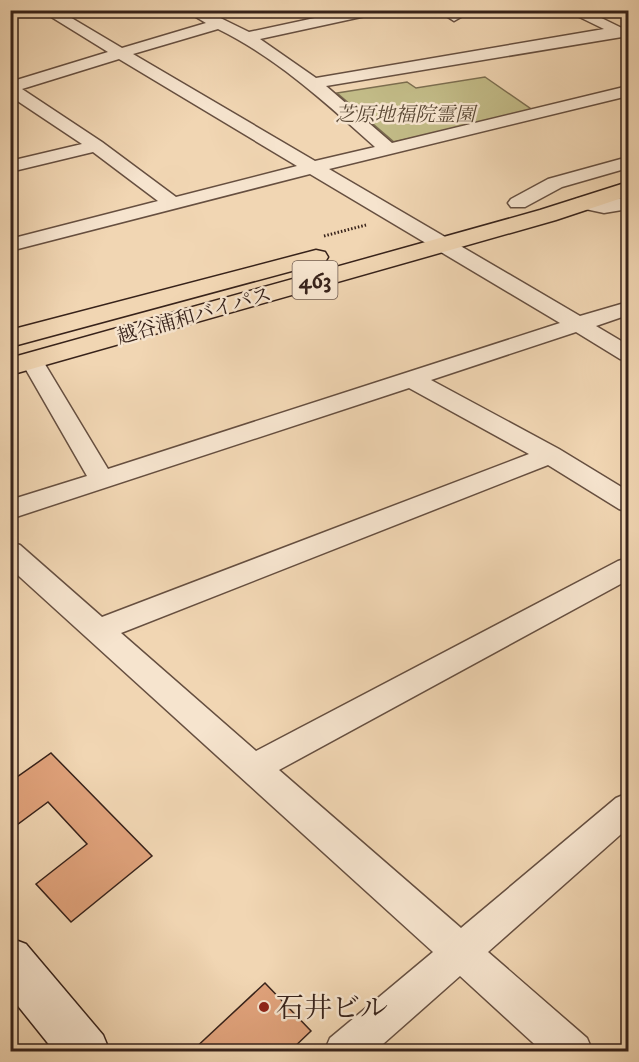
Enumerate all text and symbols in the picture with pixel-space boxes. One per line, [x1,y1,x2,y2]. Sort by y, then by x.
park label: 芝原地福院霊園 [335,103,478,128]
road number: 463 [292,261,338,299]
street label: 越谷浦和バイパス [114,282,275,350]
place label: 石井ビル [276,991,388,1026]
marker: 石井ビル [257,1000,271,1014]

